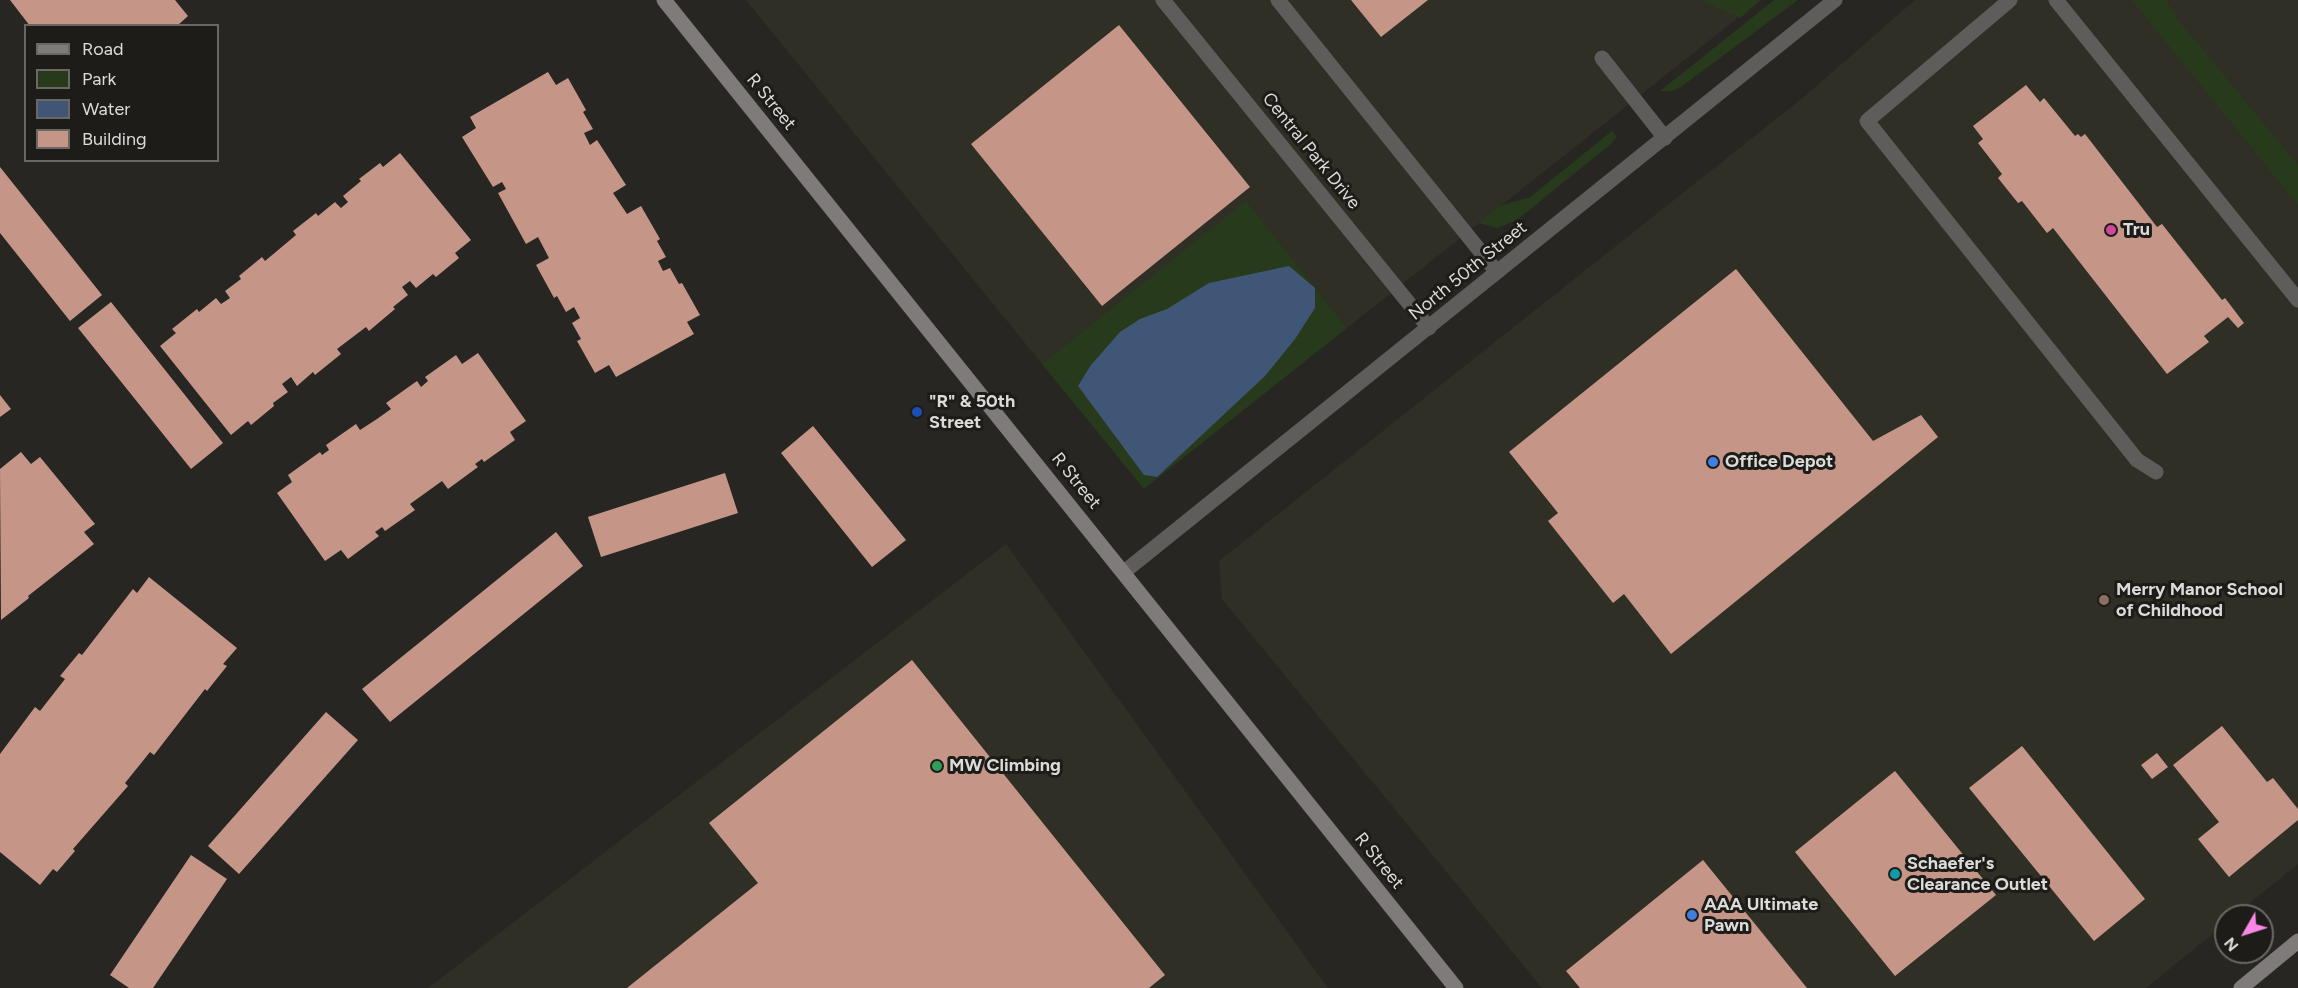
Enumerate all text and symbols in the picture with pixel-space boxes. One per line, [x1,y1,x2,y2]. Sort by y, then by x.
legend [24,24,219,162]
text: Road [82,38,123,60]
text: Park [82,68,116,90]
street label: R Street [742,70,800,134]
street label: Central Park Drive [1257,88,1365,214]
text: Water [82,98,130,120]
text: Building [82,128,147,150]
street label: North 50th Street [1405,217,1531,325]
place label: Tru [2123,219,2150,241]
marker: Tru [2104,223,2118,237]
place label: "R" & 50th Street [929,391,1015,434]
marker: "R" & 50th Street [910,405,924,419]
street label: R Street [1047,449,1105,513]
place label: Office Depot [1725,451,1833,473]
marker: Office Depot [1706,455,1720,469]
place label: Merry Manor School of Childhood [2116,579,2283,622]
marker: Merry Manor School of Childhood [2097,593,2111,607]
place label: MW Climbing [949,755,1061,777]
marker: MW Climbing [930,759,944,773]
street label: R Street [1350,829,1408,893]
place label: Schaefer's Clearance Outlet [1907,853,2048,896]
marker: Schaefer's Clearance Outlet [1888,867,1902,881]
place label: AAA Ultimate Pawn [1704,894,1818,936]
north arrow [2214,904,2274,964]
marker: AAA Ultimate Pawn [1685,908,1699,922]
text: N [2220,934,2242,955]

